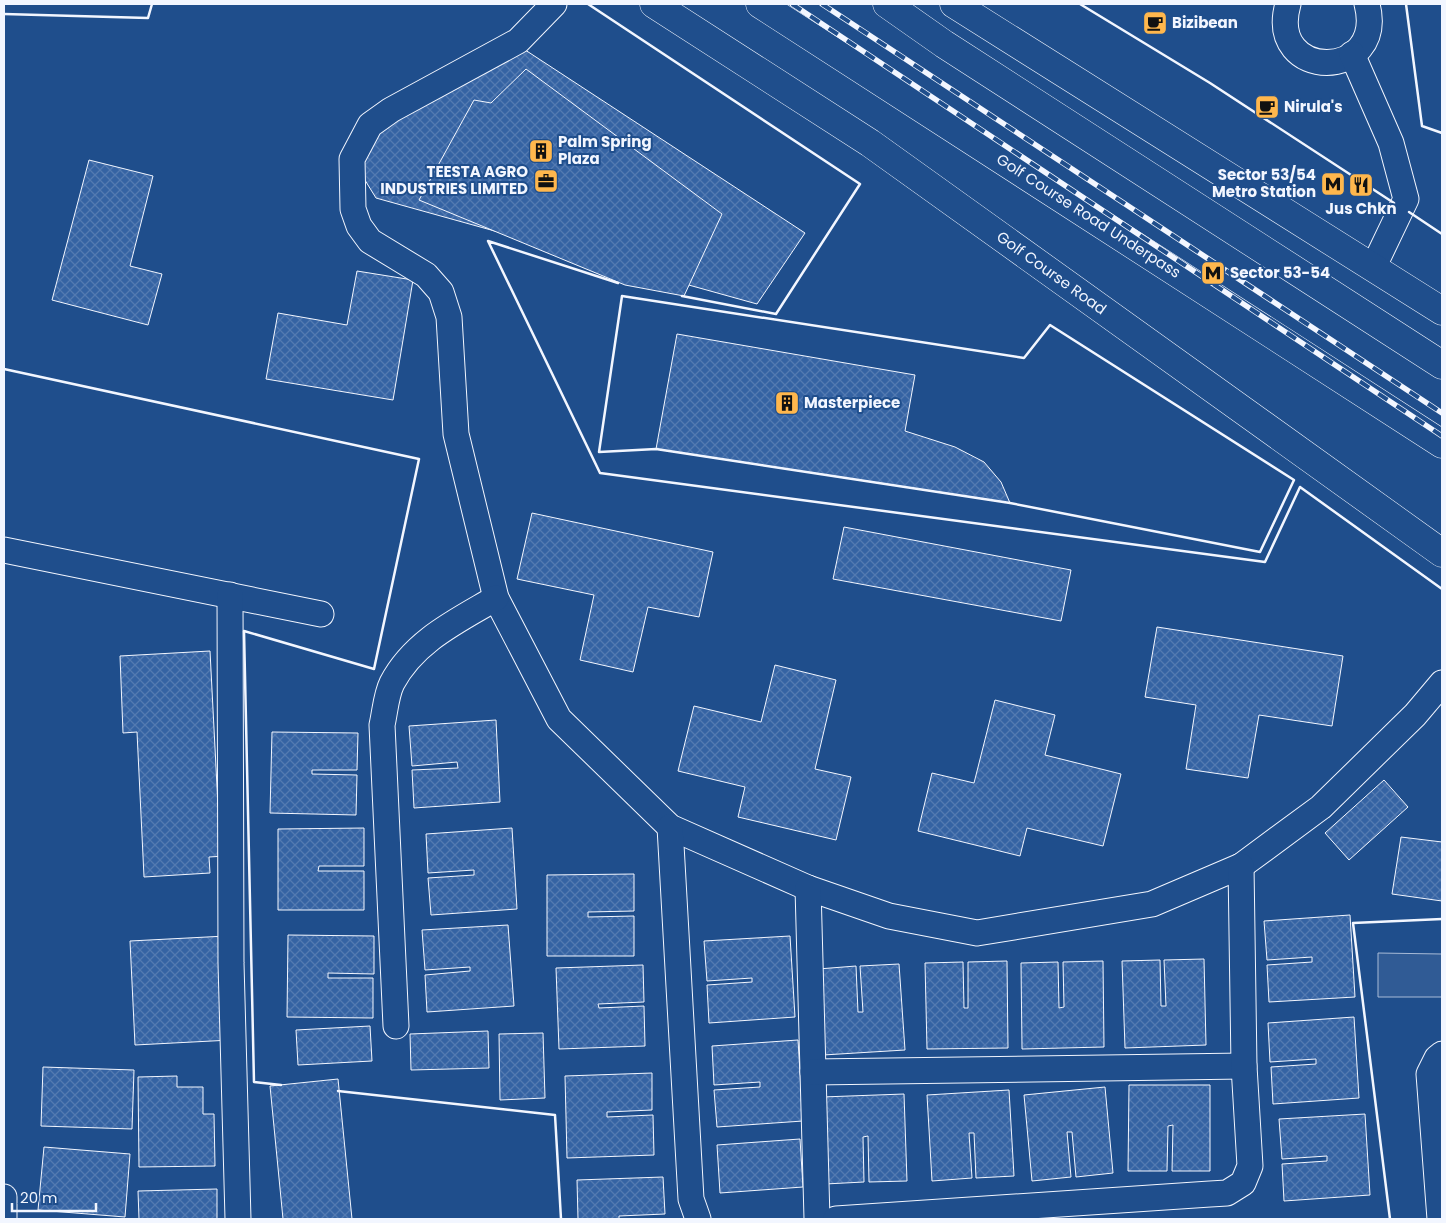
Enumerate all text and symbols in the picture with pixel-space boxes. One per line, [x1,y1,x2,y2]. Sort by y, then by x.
cafe icon: Bizibean [1142,10,1168,36]
place label: Bizibean [1172,12,1238,33]
cafe icon: Nirula's [1254,94,1280,120]
place label: Nirula's [1284,96,1343,117]
place label: Palm Spring Plaza [558,131,652,169]
building icon: Palm Spring Plaza [528,138,554,164]
street label: Golf Course Road Underpass [993,150,1183,282]
place label: TEESTA AGRO INDUSTRIES LIMITED [380,161,528,199]
place label: Sector 53/54 Metro Station [1212,164,1316,202]
office icon: TEESTA AGRO INDUSTRIES LIMITED [533,168,559,194]
metro station icon: Sector 53/54 Metro Station [1320,171,1346,197]
restaurant icon: Jus Chkn [1348,172,1374,198]
place label: Jus Chkn [1325,198,1397,219]
street label: Golf Course Road [994,227,1110,319]
metro station icon: Sector 53-54 [1200,260,1226,286]
place label: Sector 53-54 [1230,262,1330,283]
building icon: Masterpiece [774,390,800,416]
place label: Masterpiece [804,392,900,413]
scale bar [12,1180,96,1212]
text: 20 m [20,1187,58,1208]

